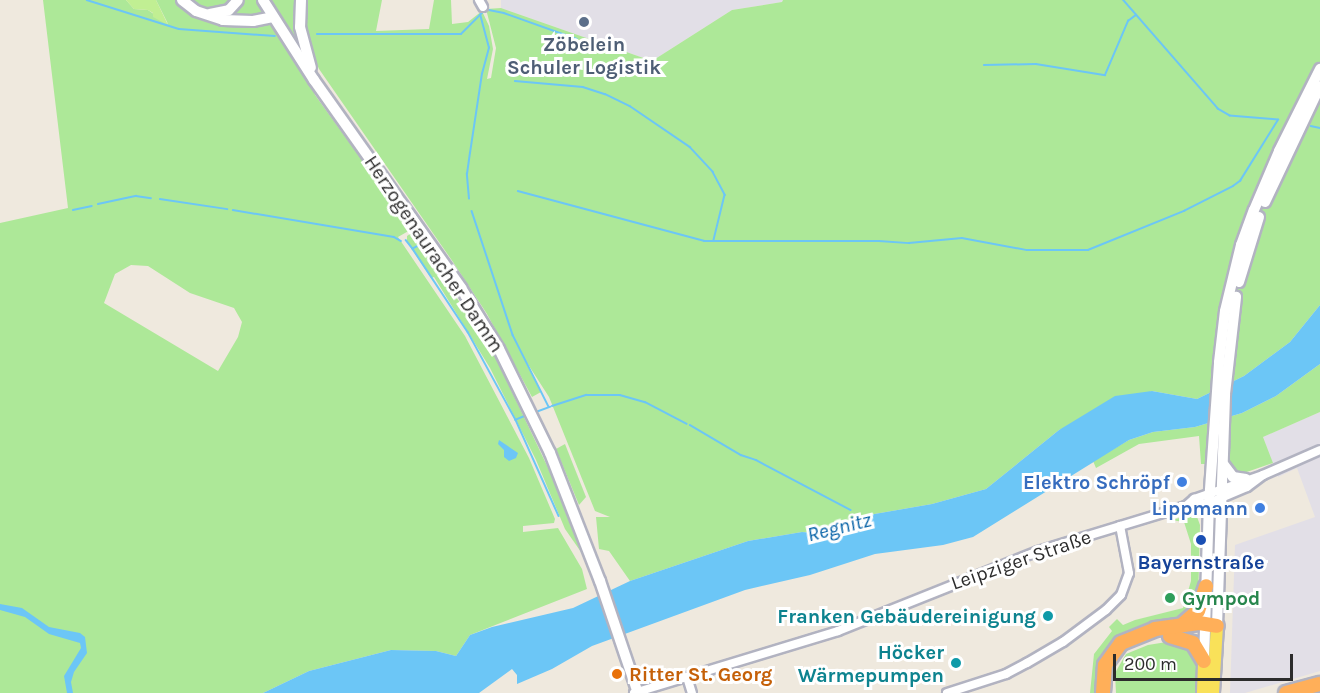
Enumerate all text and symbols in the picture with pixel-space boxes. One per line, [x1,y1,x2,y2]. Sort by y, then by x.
marker: Zöbelein Schuler Logistik [577,15,591,29]
place label: Zöbelein Schuler Logistik [507,32,661,79]
street label: Herzogenauracher Damm [359,151,509,357]
place label: Elektro Schröpf [1023,470,1170,494]
marker: Elektro Schröpf [1175,475,1189,489]
place label: Lippmann [1152,496,1248,520]
marker: Lippmann [1253,501,1267,515]
water label: Regnitz [804,507,874,547]
street label: Leipziger Straße [948,525,1094,595]
marker: Bayernstraße [1194,533,1208,547]
place label: Bayernstraße [1137,550,1265,574]
place label: Gympod [1182,586,1260,610]
marker: Gympod [1163,591,1177,605]
place label: Franken Gebäudereinigung [777,604,1036,628]
marker: Franken Gebäudereinigung [1041,609,1055,623]
place label: Höcker Wärmepumpen [798,640,944,687]
scale bar [1116,642,1296,680]
text: 200 m [1124,653,1177,675]
marker: Höcker Wärmepumpen [949,656,963,670]
place label: Ritter St. Georg [629,662,773,686]
marker: Ritter St. Georg [610,667,624,681]

